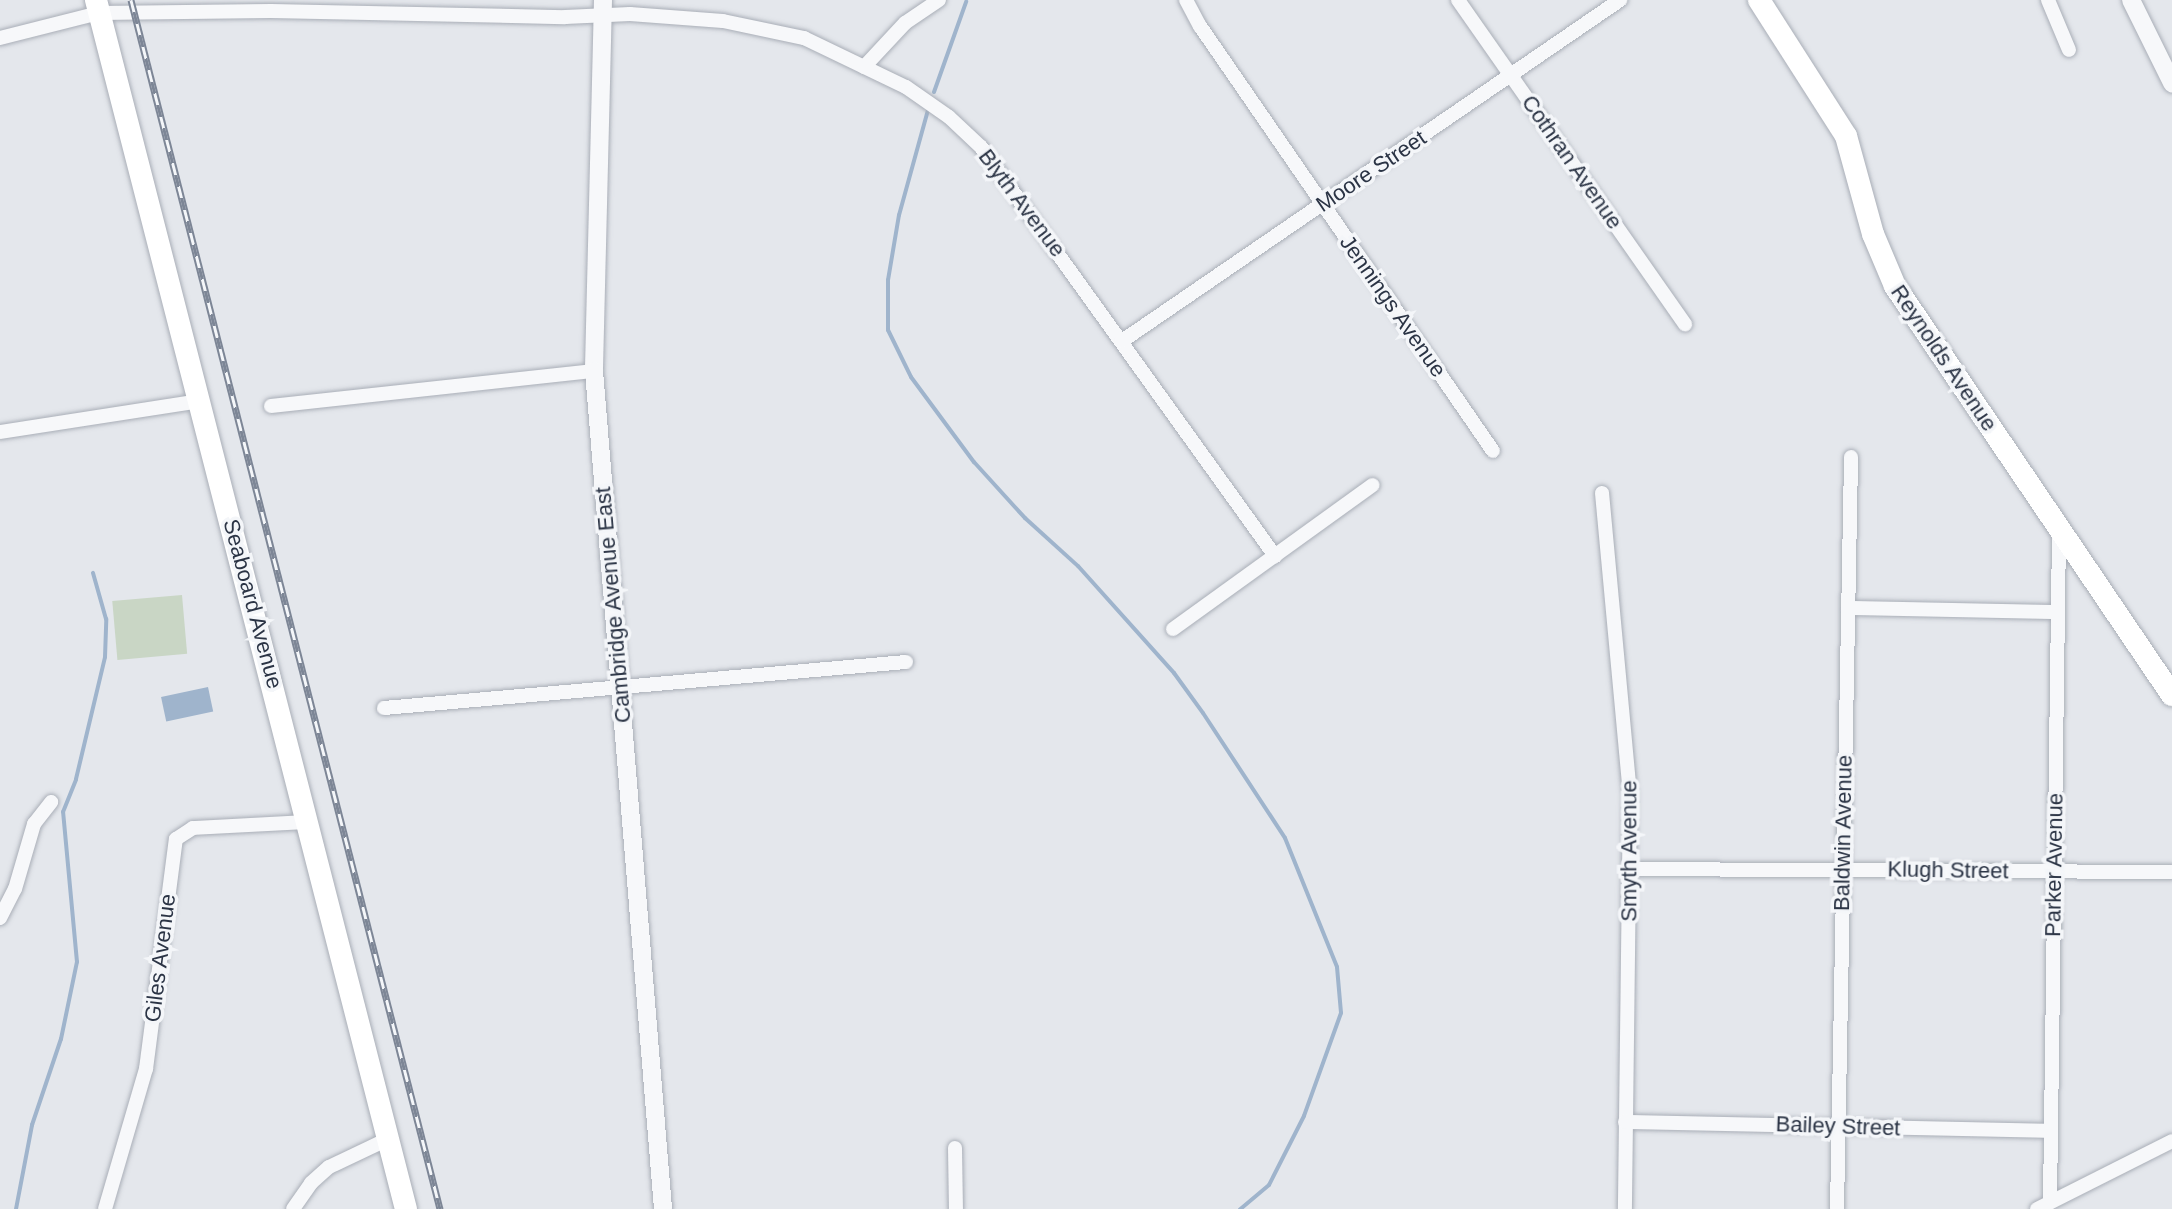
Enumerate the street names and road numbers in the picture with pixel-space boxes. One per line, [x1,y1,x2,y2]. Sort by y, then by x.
street label: Cothran Avenue [1516,89,1628,235]
street label: Moore Street [1311,125,1431,217]
street label: Blyth Avenue [973,143,1071,263]
street label: Jennings Avenue [1334,229,1452,383]
street label: Reynolds Avenue [1885,279,2003,437]
street label: Cambridge Avenue East [589,485,637,725]
street label: Seaboard Avenue [218,516,288,692]
street label: Baldwin Avenue [1828,754,1858,912]
street label: Smyth Avenue [1616,780,1642,922]
street label: Parker Avenue [2040,792,2068,938]
street label: Klugh Street [1887,856,2009,884]
street label: Giles Avenue [139,892,181,1024]
street label: Bailey Street [1775,1111,1901,1141]

